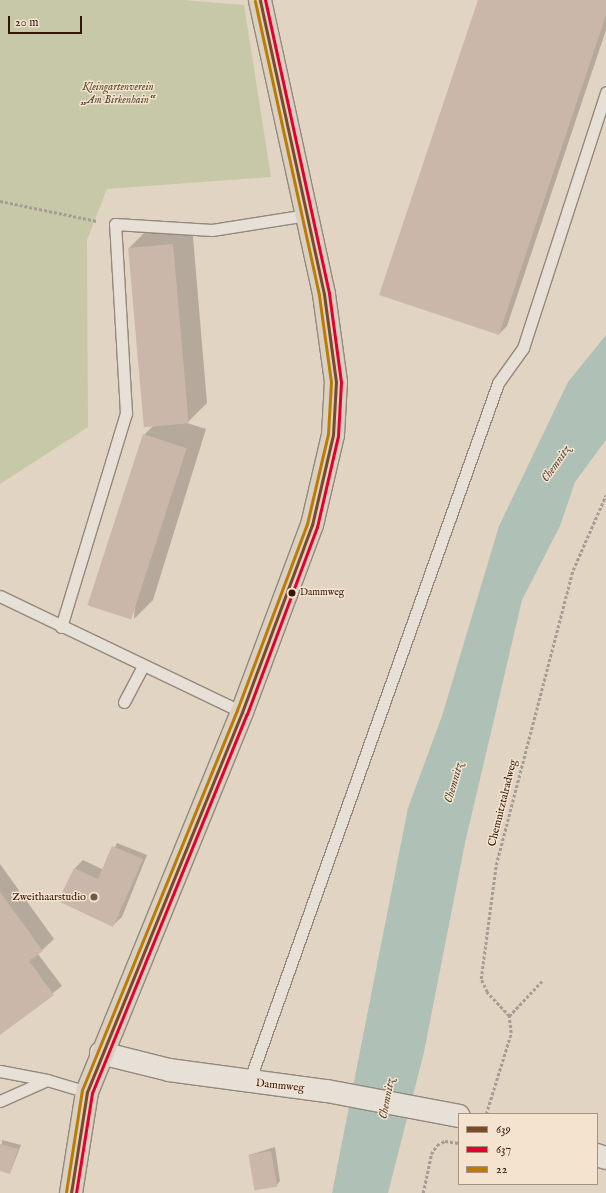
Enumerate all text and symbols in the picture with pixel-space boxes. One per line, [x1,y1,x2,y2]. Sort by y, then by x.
scale bar [10,8,84,34]
text: 20 m [15,15,38,30]
park label: Kleingartenverein „Am Birkenhain“ [81,81,155,107]
water label: Chemnitz [538,443,574,485]
place label: Dammweg [300,587,344,599]
marker: Dammweg [287,588,297,598]
street label: Chemnitztalradweg [486,758,520,848]
water label: Chemnitz [441,761,467,805]
place label: Zweithaarstudio [12,890,86,904]
marker: Zweithaarstudio [89,892,99,902]
street label: Dammweg [255,1077,305,1095]
water label: Chemnitz [376,1078,398,1120]
legend [458,1113,598,1185]
text: 639 [496,1122,511,1137]
text: 637 [496,1142,511,1157]
text: 22 [496,1162,507,1177]

